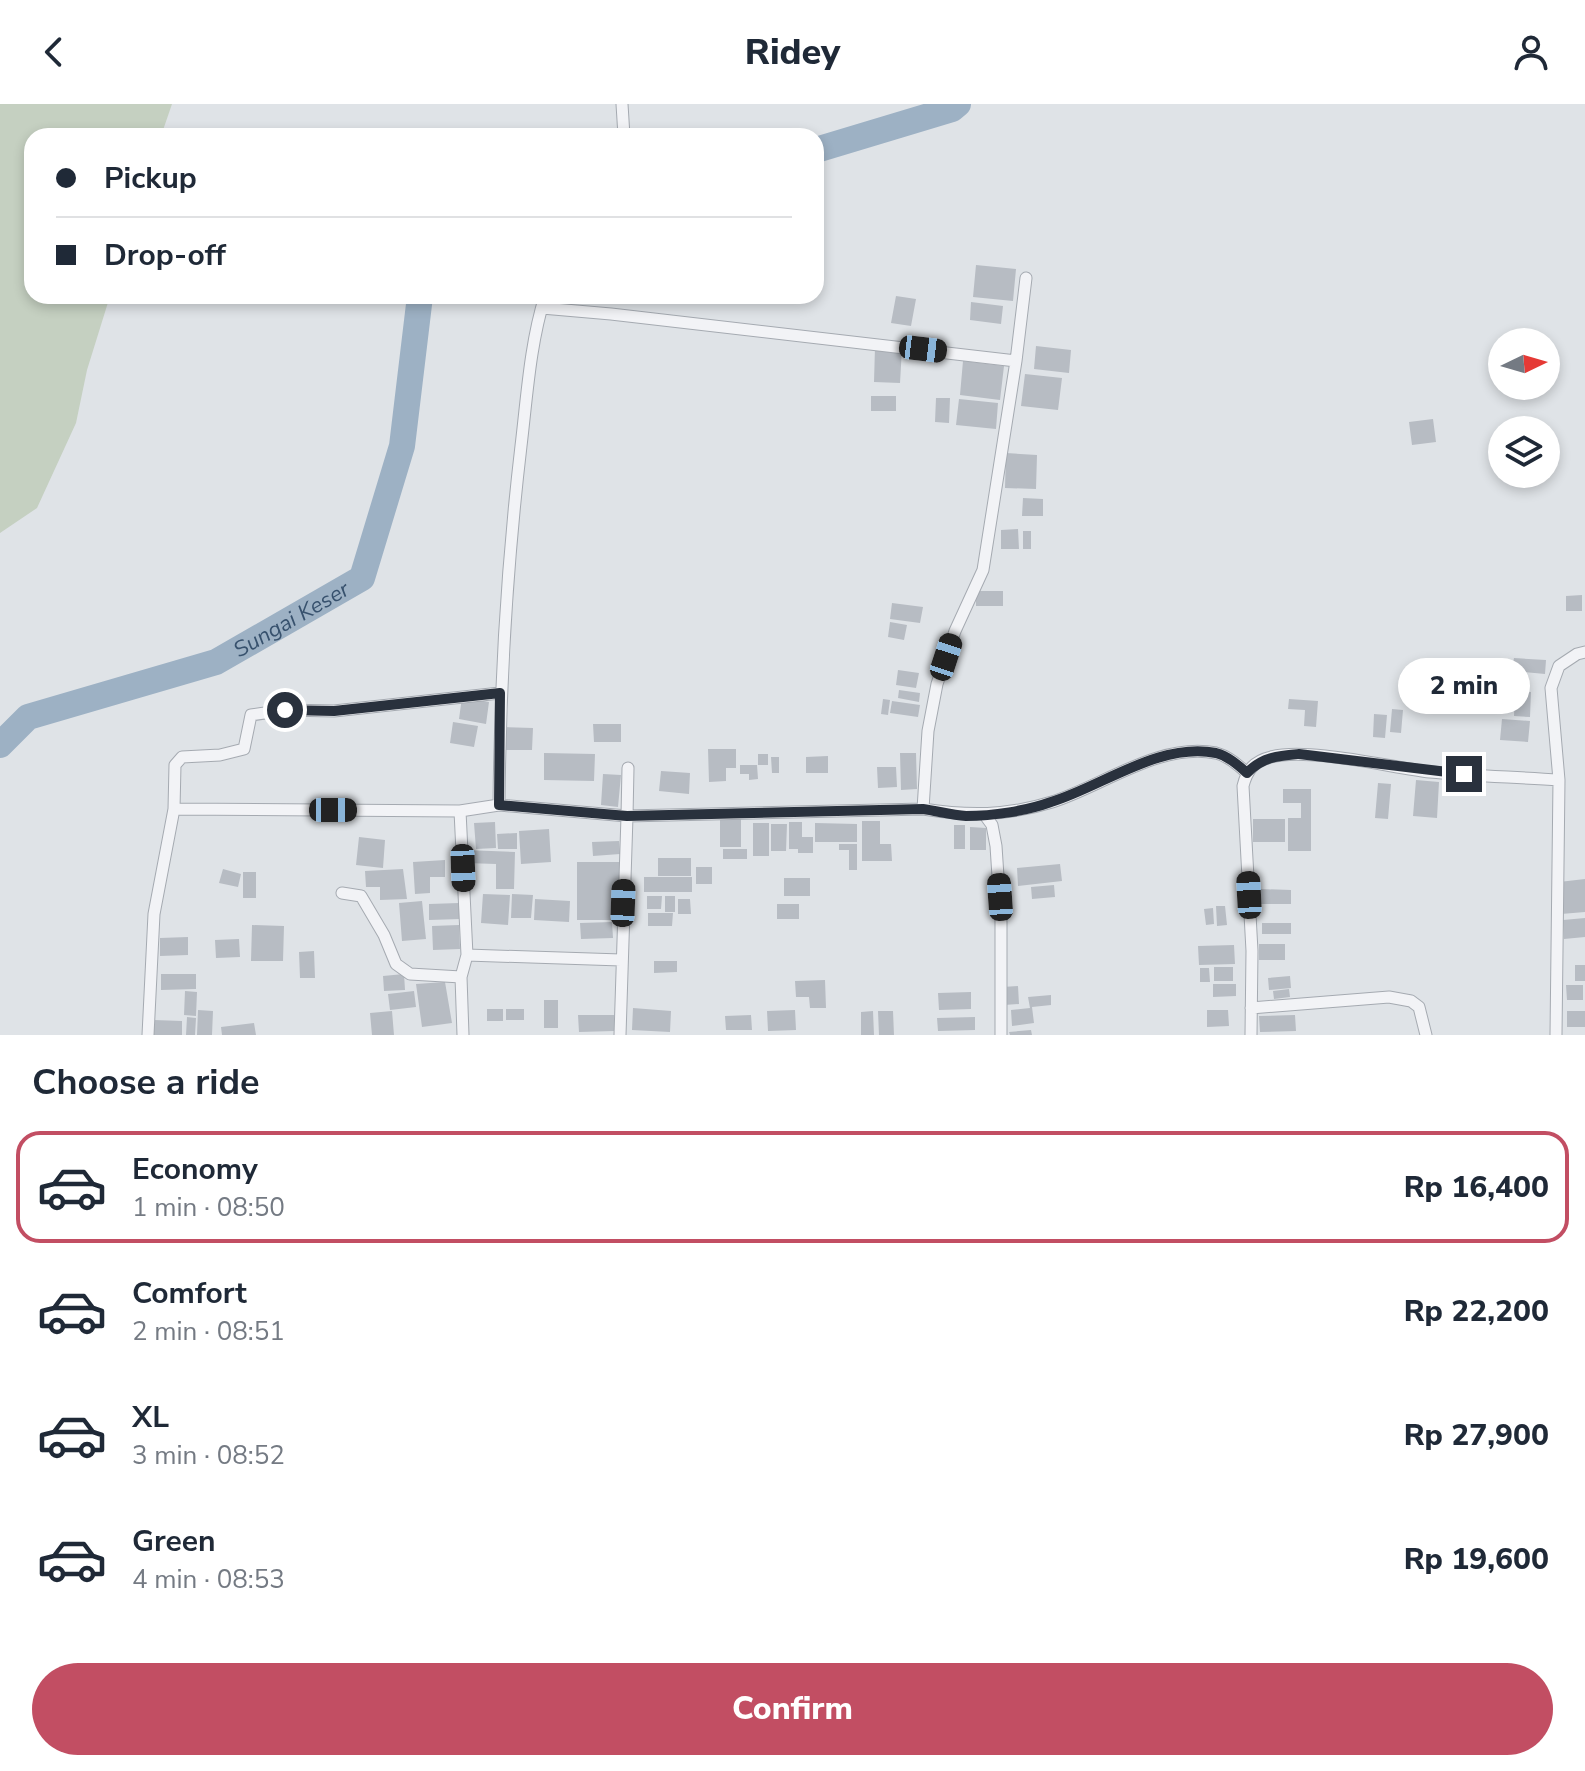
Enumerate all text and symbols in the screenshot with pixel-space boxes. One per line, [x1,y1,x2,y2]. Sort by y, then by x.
text: Ridey [745,28,840,77]
icon: back [32,30,76,74]
icon: person [1509,30,1553,74]
text: Pickup [104,158,197,199]
text: Drop-off [104,235,226,276]
north arrow [1488,328,1560,400]
map controls [1488,328,1560,488]
car [898,334,948,364]
button: layers [1488,416,1560,488]
water label: Sungai Keser [228,574,356,665]
car [927,630,965,684]
callout: 2 min [1398,658,1530,714]
text: 2 min [1430,668,1498,703]
route start [267,692,303,728]
route end [1446,756,1482,792]
car [309,798,357,822]
car [450,844,476,892]
car [1236,870,1262,920]
car [986,872,1014,922]
car [610,879,636,927]
text: Choose a ride [32,1058,260,1107]
text: Economy [132,1149,258,1190]
icon: car [36,1151,108,1223]
text: Rp 16,400 [1404,1167,1549,1208]
text: 1 min · 08:50 [132,1190,285,1225]
text: Comfort [132,1273,247,1314]
icon: car [36,1275,108,1347]
text: Rp 22,200 [1404,1291,1549,1332]
text: 2 min · 08:51 [132,1314,285,1349]
text: XL [132,1397,169,1438]
icon: car [36,1399,108,1471]
text: Rp 27,900 [1404,1415,1549,1456]
text: 3 min · 08:52 [132,1438,285,1473]
text: Green [132,1521,216,1562]
icon: car [36,1523,108,1595]
text: Rp 19,600 [1404,1539,1549,1580]
text: 4 min · 08:53 [132,1562,285,1597]
button: Confirm [32,1663,1553,1755]

